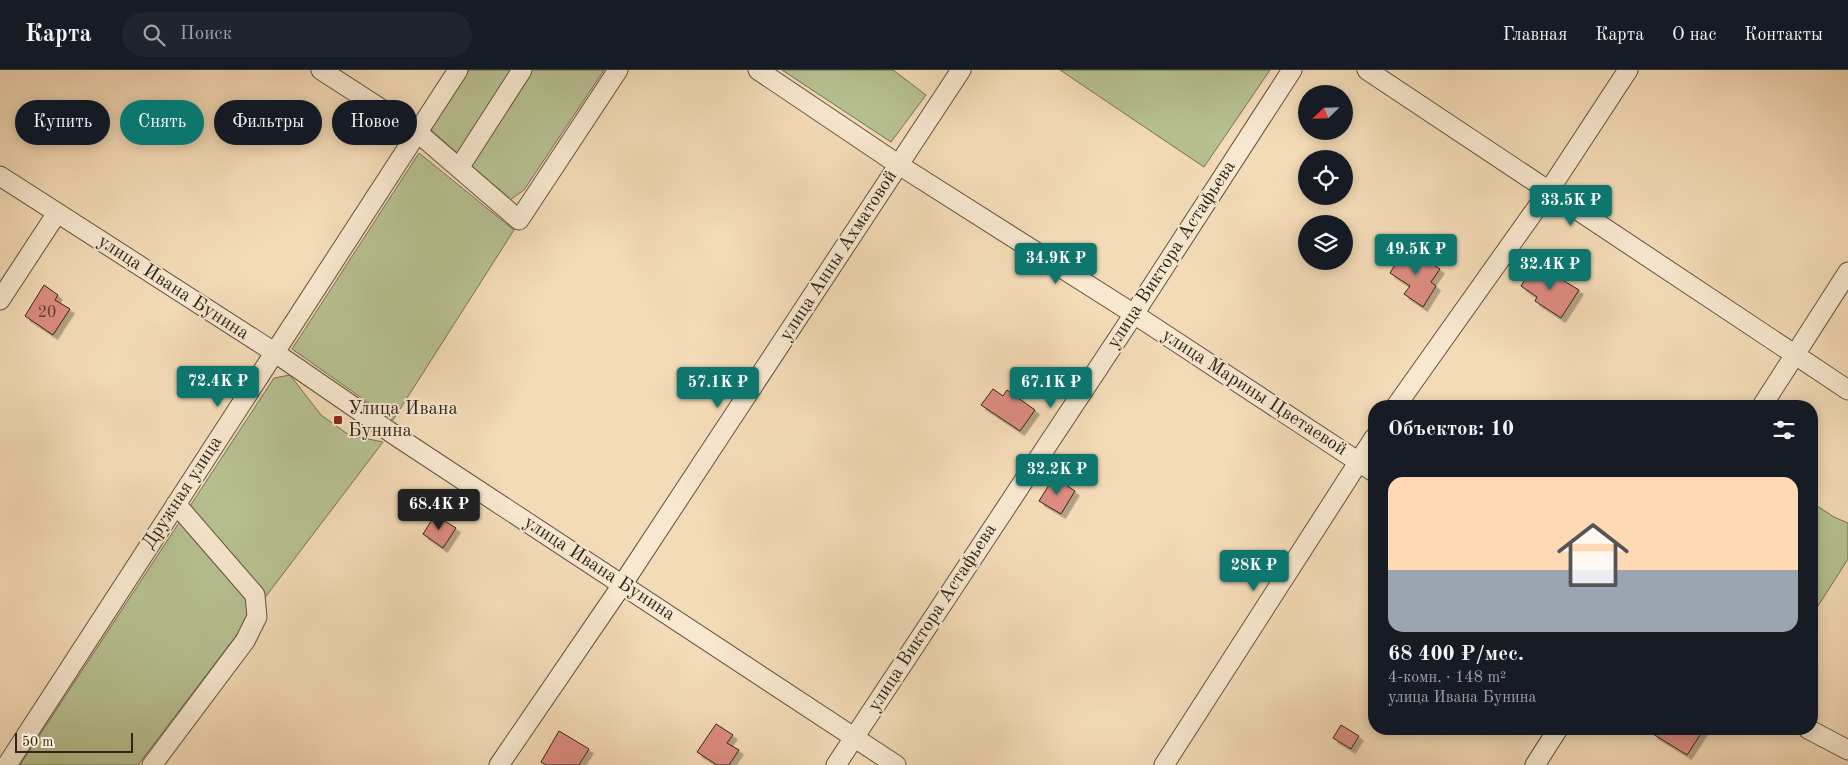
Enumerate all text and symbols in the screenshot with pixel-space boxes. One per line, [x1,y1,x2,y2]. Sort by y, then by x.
search box [122,12,472,57]
icon: search [140,21,168,49]
text: Карта [25,23,92,47]
text: Поиск [180,25,232,44]
text: Главная [1503,26,1567,44]
text: Карта [1595,26,1644,44]
text: О нас [1672,26,1716,44]
text: Контакты [1744,26,1823,44]
north arrow [1298,85,1352,140]
map controls [1298,85,1353,270]
chip: Купить [15,100,110,145]
chip: Снять [120,100,204,145]
chip: Фильтры [214,100,322,145]
chip: Новое [332,100,417,145]
button: locate [1298,150,1353,205]
street label: улица Виктора Астафьева [1104,157,1240,352]
street label: улица Анны Ахматовой [777,167,901,345]
pin: 33.5K ₽ [1525,184,1617,227]
text: 33.5K ₽ [1541,193,1601,209]
button: layers [1298,215,1353,270]
street label: улица Ивана Бунина [94,232,253,344]
pin: 49.5K ₽ [1370,234,1462,276]
pin: 34.9K ₽ [1010,242,1102,285]
text: 49.5K ₽ [1386,242,1446,258]
pin: 32.4K ₽ [1504,248,1596,291]
text: 34.9K ₽ [1026,251,1086,267]
text: 32.4K ₽ [1520,257,1580,273]
house number: 20 [38,305,56,321]
street label: улица Марины Цветаевой [1158,326,1350,460]
pin: 72.4K ₽ [172,366,264,408]
pin: 57.1K ₽ [672,366,764,409]
pin: 67.1K ₽ [1005,366,1097,409]
text: 72.4K ₽ [188,374,248,390]
text: 57.1K ₽ [688,375,748,391]
text: 67.1K ₽ [1021,375,1081,391]
place label: Улица Ивана Бунина [348,400,458,441]
marker: Улица Ивана Бунина [332,414,344,426]
icon: filters [1770,416,1798,444]
text: Объектов: 10 [1388,419,1514,440]
street label: Дружная улица [140,433,227,553]
pin: 32.2K ₽ [1011,454,1103,496]
text: 32.2K ₽ [1027,462,1087,478]
pin: 68.4K ₽ [393,488,485,531]
text: 68.4K ₽ [409,497,469,513]
icon: home [1548,510,1638,600]
street label: улица Ивана Бунина [520,513,679,625]
street label: улица Виктора Астафьева [865,520,1001,715]
pin: 28K ₽ [1219,550,1289,592]
text: 28K ₽ [1231,558,1277,574]
text: 68 400 ₽/мес. [1388,644,1524,665]
text: 4-комн. · 148 m² [1388,670,1506,686]
text: улица Ивана Бунина [1388,690,1536,706]
scale bar [15,730,132,753]
text: 50 m [22,735,53,749]

